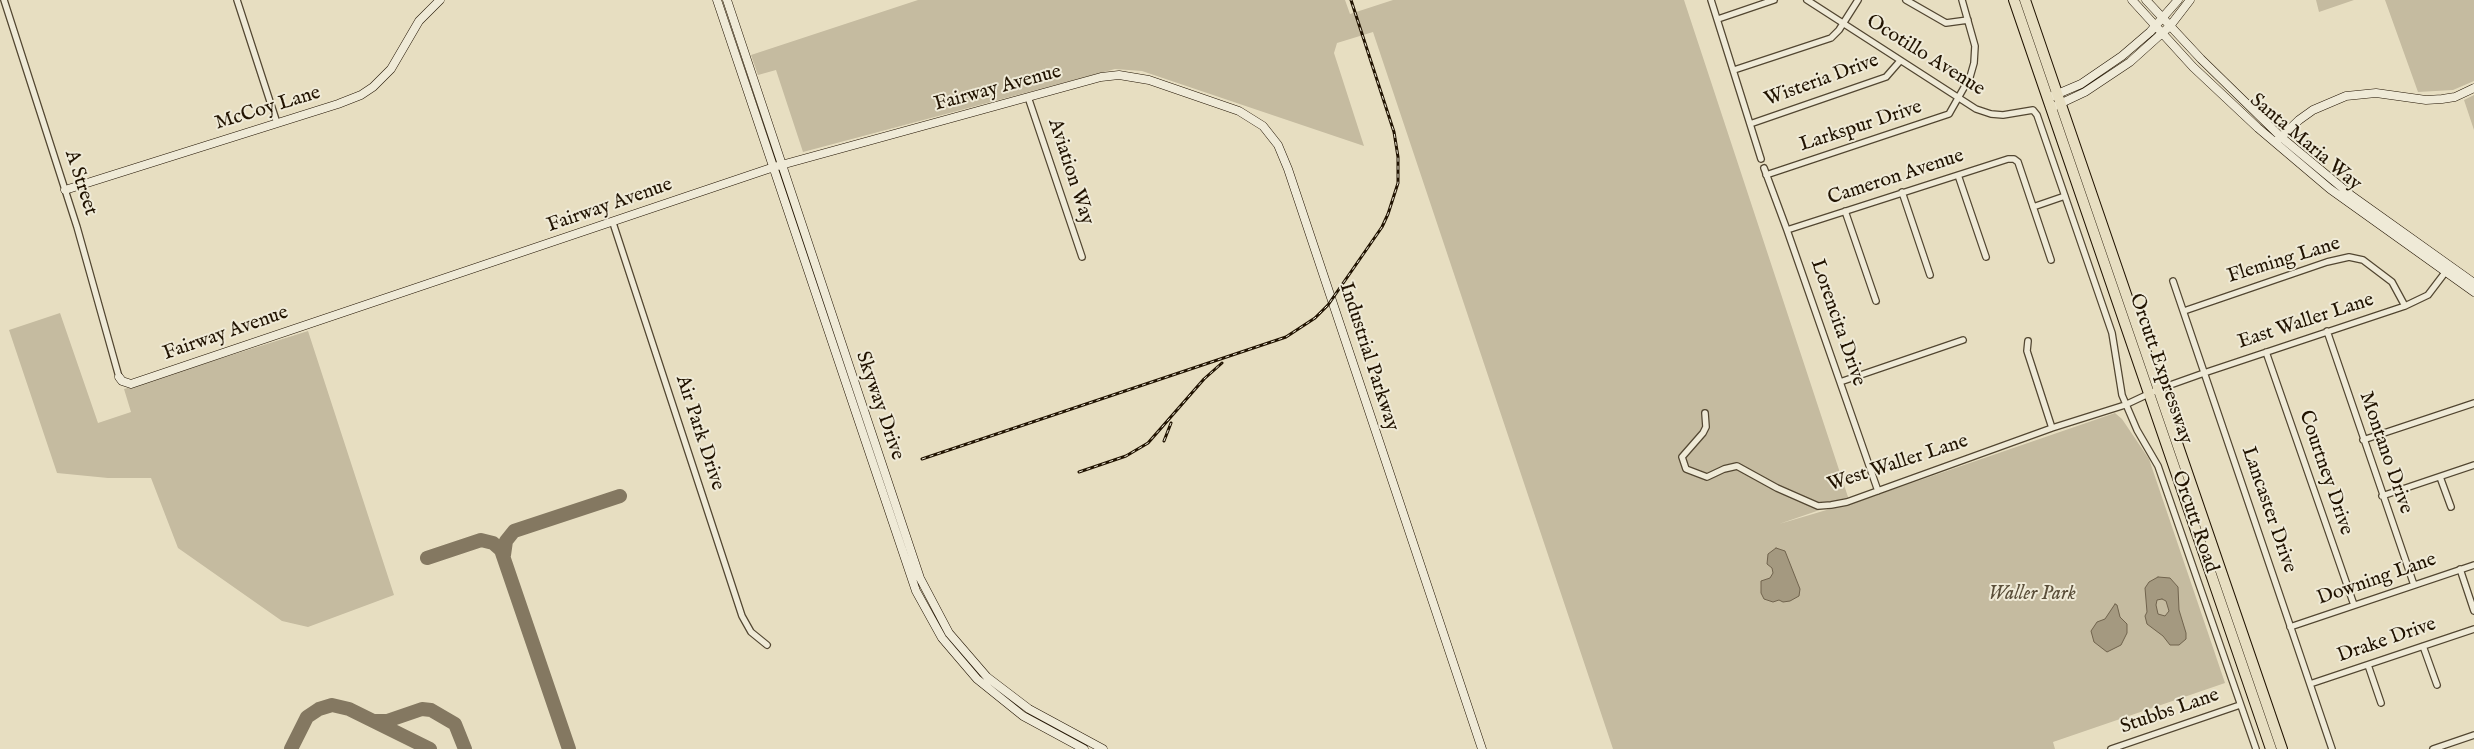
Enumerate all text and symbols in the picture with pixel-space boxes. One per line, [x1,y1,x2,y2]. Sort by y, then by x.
street label: Ocotillo Avenue [1861,10,1989,102]
street label: Wisteria Drive [1762,49,1882,113]
street label: Fairway Avenue [932,61,1064,117]
street label: McCoy Lane [212,82,324,136]
street label: Santa Maria Way [2244,89,2366,197]
street label: Larkspur Drive [1797,96,1925,158]
street label: Aviation Way [1042,116,1098,228]
street label: Cameron Avenue [1825,145,1967,211]
street label: A Street [58,147,102,219]
street label: Fairway Avenue [544,173,676,239]
street label: Fleming Lane [2225,232,2343,290]
street label: Lorencita Drive [1804,256,1870,390]
street label: Industrial Parkway [1333,280,1403,434]
street label: East Waller Lane [2235,289,2377,355]
street label: Orcutt Expressway [2123,291,2197,447]
street label: Fairway Avenue [160,301,292,367]
street label: Skyway Drive [849,349,909,463]
street label: Air Park Drive [669,372,729,494]
street label: Montano Drive [2353,389,2417,517]
street label: Courtney Drive [2292,408,2358,538]
street label: West Waller Lane [1825,430,1971,498]
street label: Lancaster Drive [2235,444,2301,576]
street label: Orcutt Road [2165,468,2223,576]
street label: Downing Lane [2314,548,2440,612]
park label: Waller Park [1988,583,2076,607]
street label: Drake Drive [2335,613,2439,669]
street label: Stubbs Lane [2117,684,2223,740]

